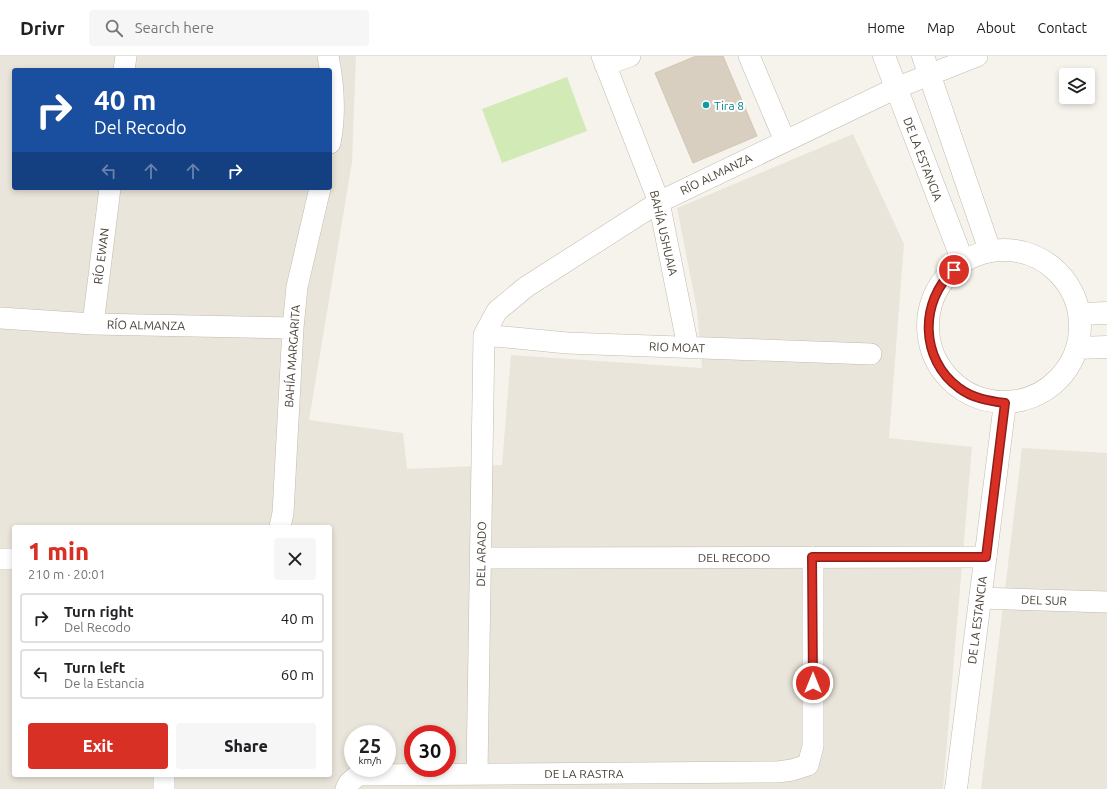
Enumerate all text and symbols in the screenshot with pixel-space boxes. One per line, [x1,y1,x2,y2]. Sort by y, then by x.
search box [89,10,369,46]
text: Drivr [20,17,65,39]
icon: search [103,17,125,39]
text: Search here [135,19,214,36]
text: Home [867,20,905,36]
text: Map [927,20,955,36]
text: About [977,20,1016,36]
text: Contact [1038,20,1087,36]
map controls [1059,68,1095,104]
button: layers [1059,68,1095,104]
icon: right [28,84,80,136]
text: 40 m [94,84,156,115]
place label: Tira 8 [714,99,744,112]
marker: Tira 8 [701,100,711,110]
street label: DE LA ESTANCIA [901,115,945,203]
text: Del Recodo [94,117,187,137]
street label: RÍO ALMANZA [678,151,754,197]
icon: left [98,160,120,182]
icon: ahead [140,160,162,182]
icon: ahead [182,160,204,182]
icon: right [224,160,246,182]
street label: BAHÍA USHUAIA [648,189,680,277]
street label: RÍO EWAN [91,227,111,285]
pin [937,253,971,287]
icon: arrive [943,259,965,281]
street label: BAHÍA MARGARITA [282,304,302,408]
street label: RÍO ALMANZA [107,318,185,332]
street label: RIO MOAT [649,340,706,354]
street label: DEL ARADO [474,521,488,587]
text: 1 min [28,538,89,565]
button: close [274,538,316,580]
street label: DEL RECODO [698,551,770,564]
text: 210 m · 20:01 [28,567,106,581]
street label: DE LA ESTANCIA [965,575,989,665]
street label: DEL SUR [1021,593,1068,607]
text: Turn right [64,603,134,620]
icon: right [30,607,52,629]
text: 40 m [281,610,314,627]
text: Del Recodo [64,620,131,634]
text: Turn left [64,659,125,676]
position arrow [792,662,834,704]
icon: left [30,663,52,685]
text: 60 m [281,666,314,683]
text: De la Estancia [64,676,144,690]
button: Exit [28,723,168,769]
button: Share [176,723,316,769]
speed limit sign: 30 [404,725,456,777]
text: 25 [359,734,381,757]
text: km/h [358,755,382,766]
street label: DE LA RASTRA [544,767,624,780]

